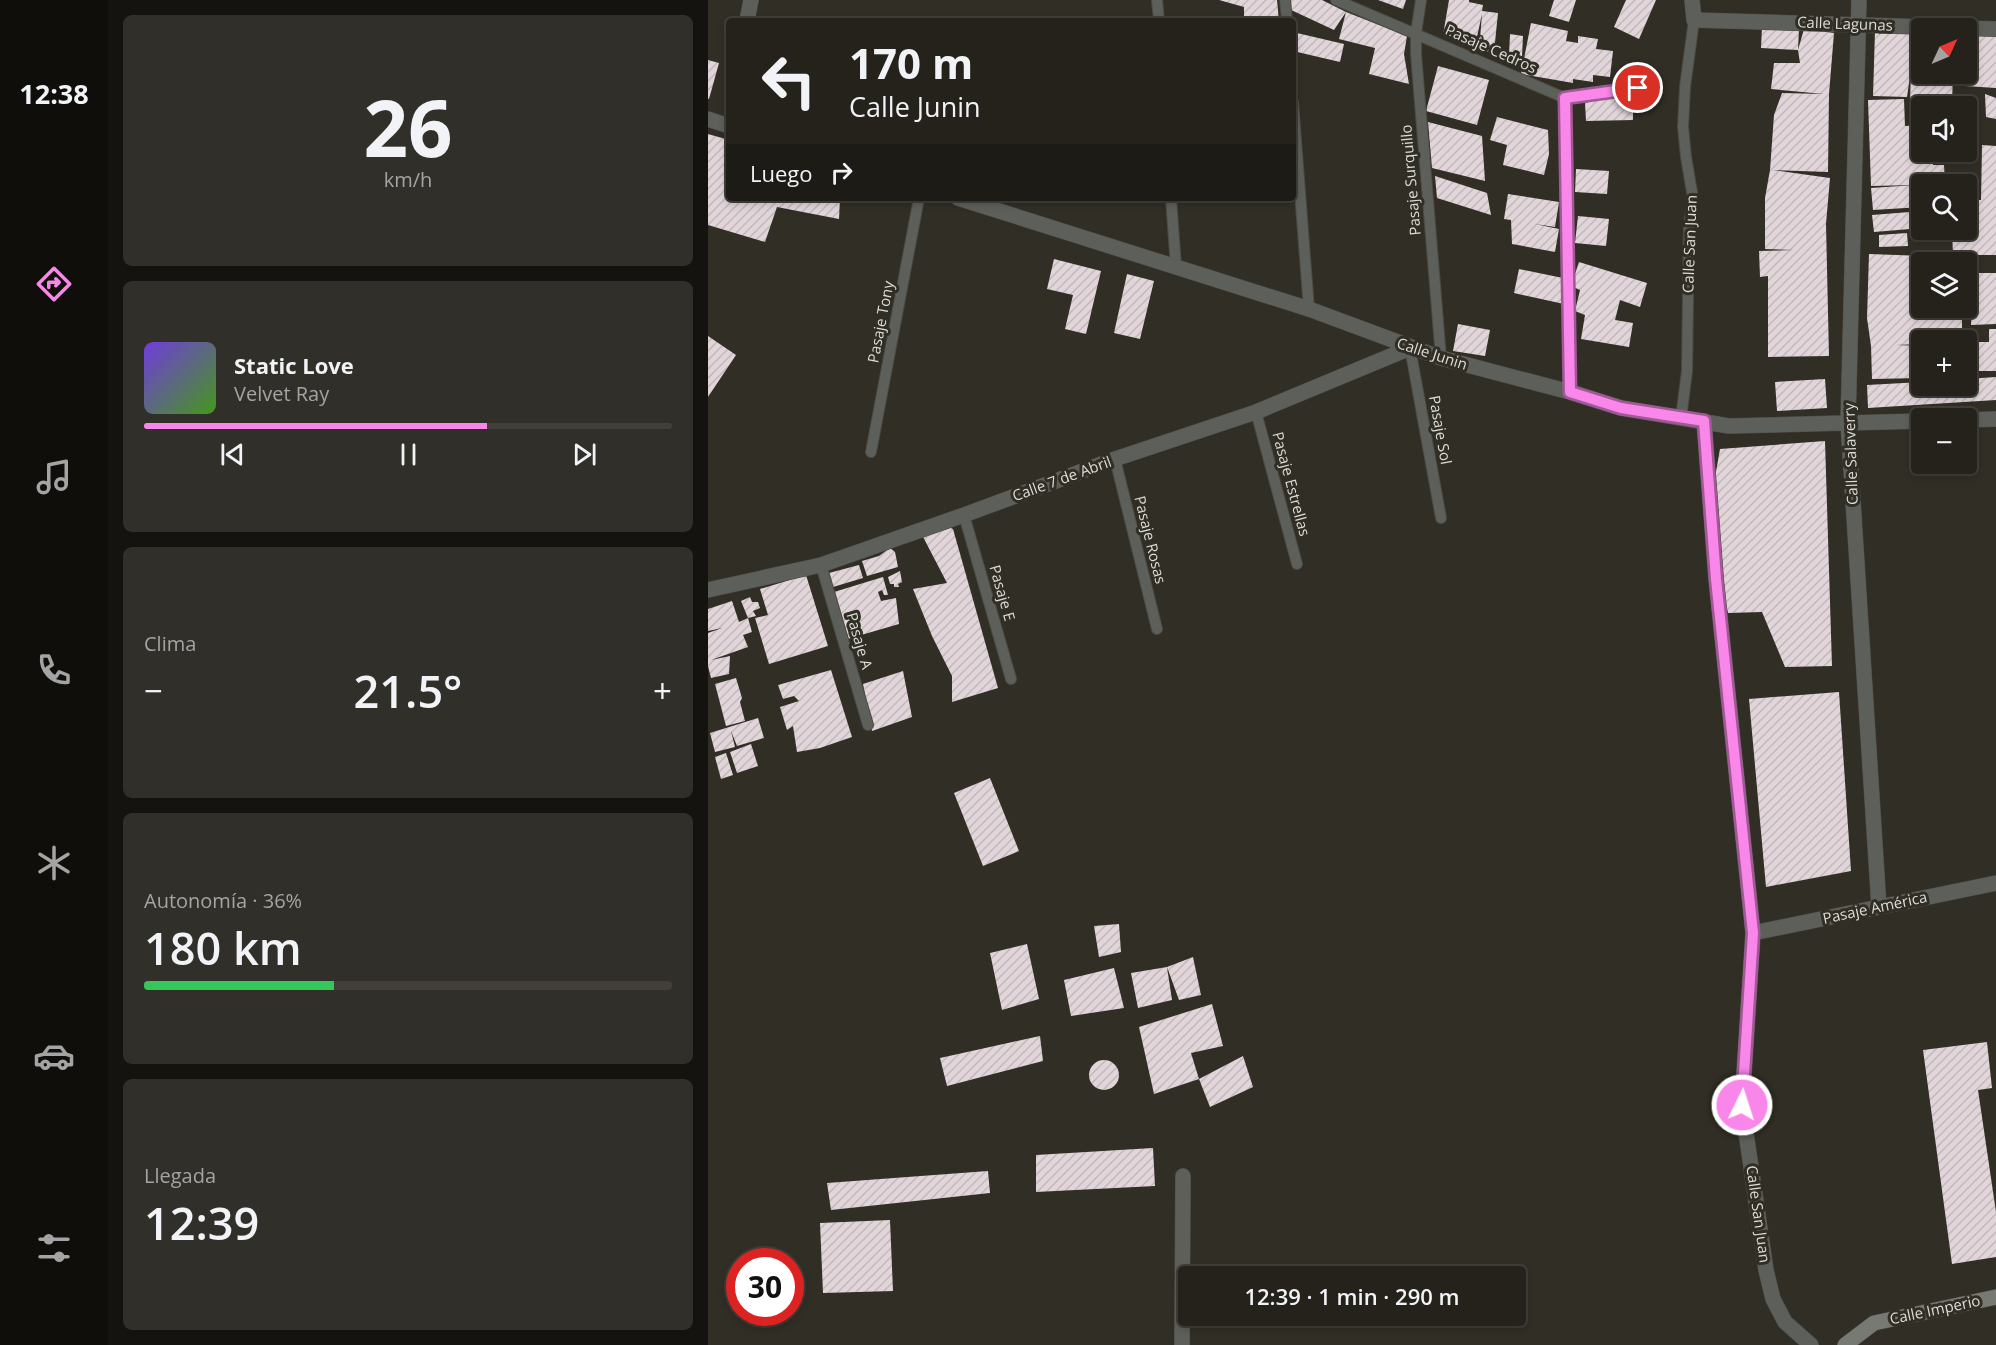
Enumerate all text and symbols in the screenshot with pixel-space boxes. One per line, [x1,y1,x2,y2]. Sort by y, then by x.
street label: Calle Lagunas [1797,11,1893,35]
north arrow [1911,18,1977,84]
map controls [1911,18,1977,474]
street label: Pasaje Cedros [1442,19,1540,77]
text: 170 m [849,34,973,91]
icon: left [750,42,828,120]
pin [1612,62,1663,113]
icon: arrive [1621,71,1654,104]
text: 26 [363,74,453,180]
text: 12:38 [19,75,89,112]
text: Calle Junin [849,88,981,125]
button: sound [1911,96,1977,162]
street label: Pasaje Surquillo [1395,124,1425,236]
icon: right [825,156,858,189]
text: Luego [750,158,813,188]
text: km/h [384,166,432,193]
button: search [1911,174,1977,240]
street label: Calle San Juan [1677,195,1701,293]
button: layers [1911,252,1977,318]
icon: directions [33,263,75,305]
street label: Pasaje Tony [862,279,898,364]
button: + [1911,330,1977,396]
street label: Calle Junin [1394,332,1470,374]
text: Static Love [234,350,354,380]
text: Velvet Ray [234,380,329,407]
street label: Pasaje Sol [1425,394,1457,466]
street label: Calle Salaverry [1838,402,1862,505]
button: − [1911,408,1977,474]
street label: Pasaje Estrellas [1268,429,1316,538]
icon: previous [216,438,249,471]
icon: pause [392,438,425,471]
icon: next [568,438,601,471]
street label: Calle 7 de Abril [1009,451,1114,505]
icon: music [33,456,75,498]
street label: Pasaje Rosas [1130,494,1172,586]
street label: Pasaje E [985,562,1020,623]
street label: Pasaje A [842,610,878,672]
text: Clima [144,630,196,657]
icon: phone [33,649,75,691]
text: 21.5° [354,660,462,721]
text: − [144,668,163,713]
text: + [653,668,672,713]
icon: climate [33,842,75,884]
street label: Pasaje América [1821,886,1929,928]
text: Autonomía · 36% [144,887,302,914]
text: 180 km [144,917,302,978]
icon: car [33,1035,75,1077]
position arrow [1710,1073,1774,1137]
text: Llegada [144,1162,216,1189]
street label: Calle San Juan [1742,1164,1776,1264]
text: 12:39 [144,1192,259,1253]
icon: filters [33,1227,75,1269]
speed limit sign: 30 [726,1248,804,1326]
text: 12:39 · 1 min · 290 m [1244,1281,1460,1311]
street label: Calle Imperio [1888,1290,1982,1328]

